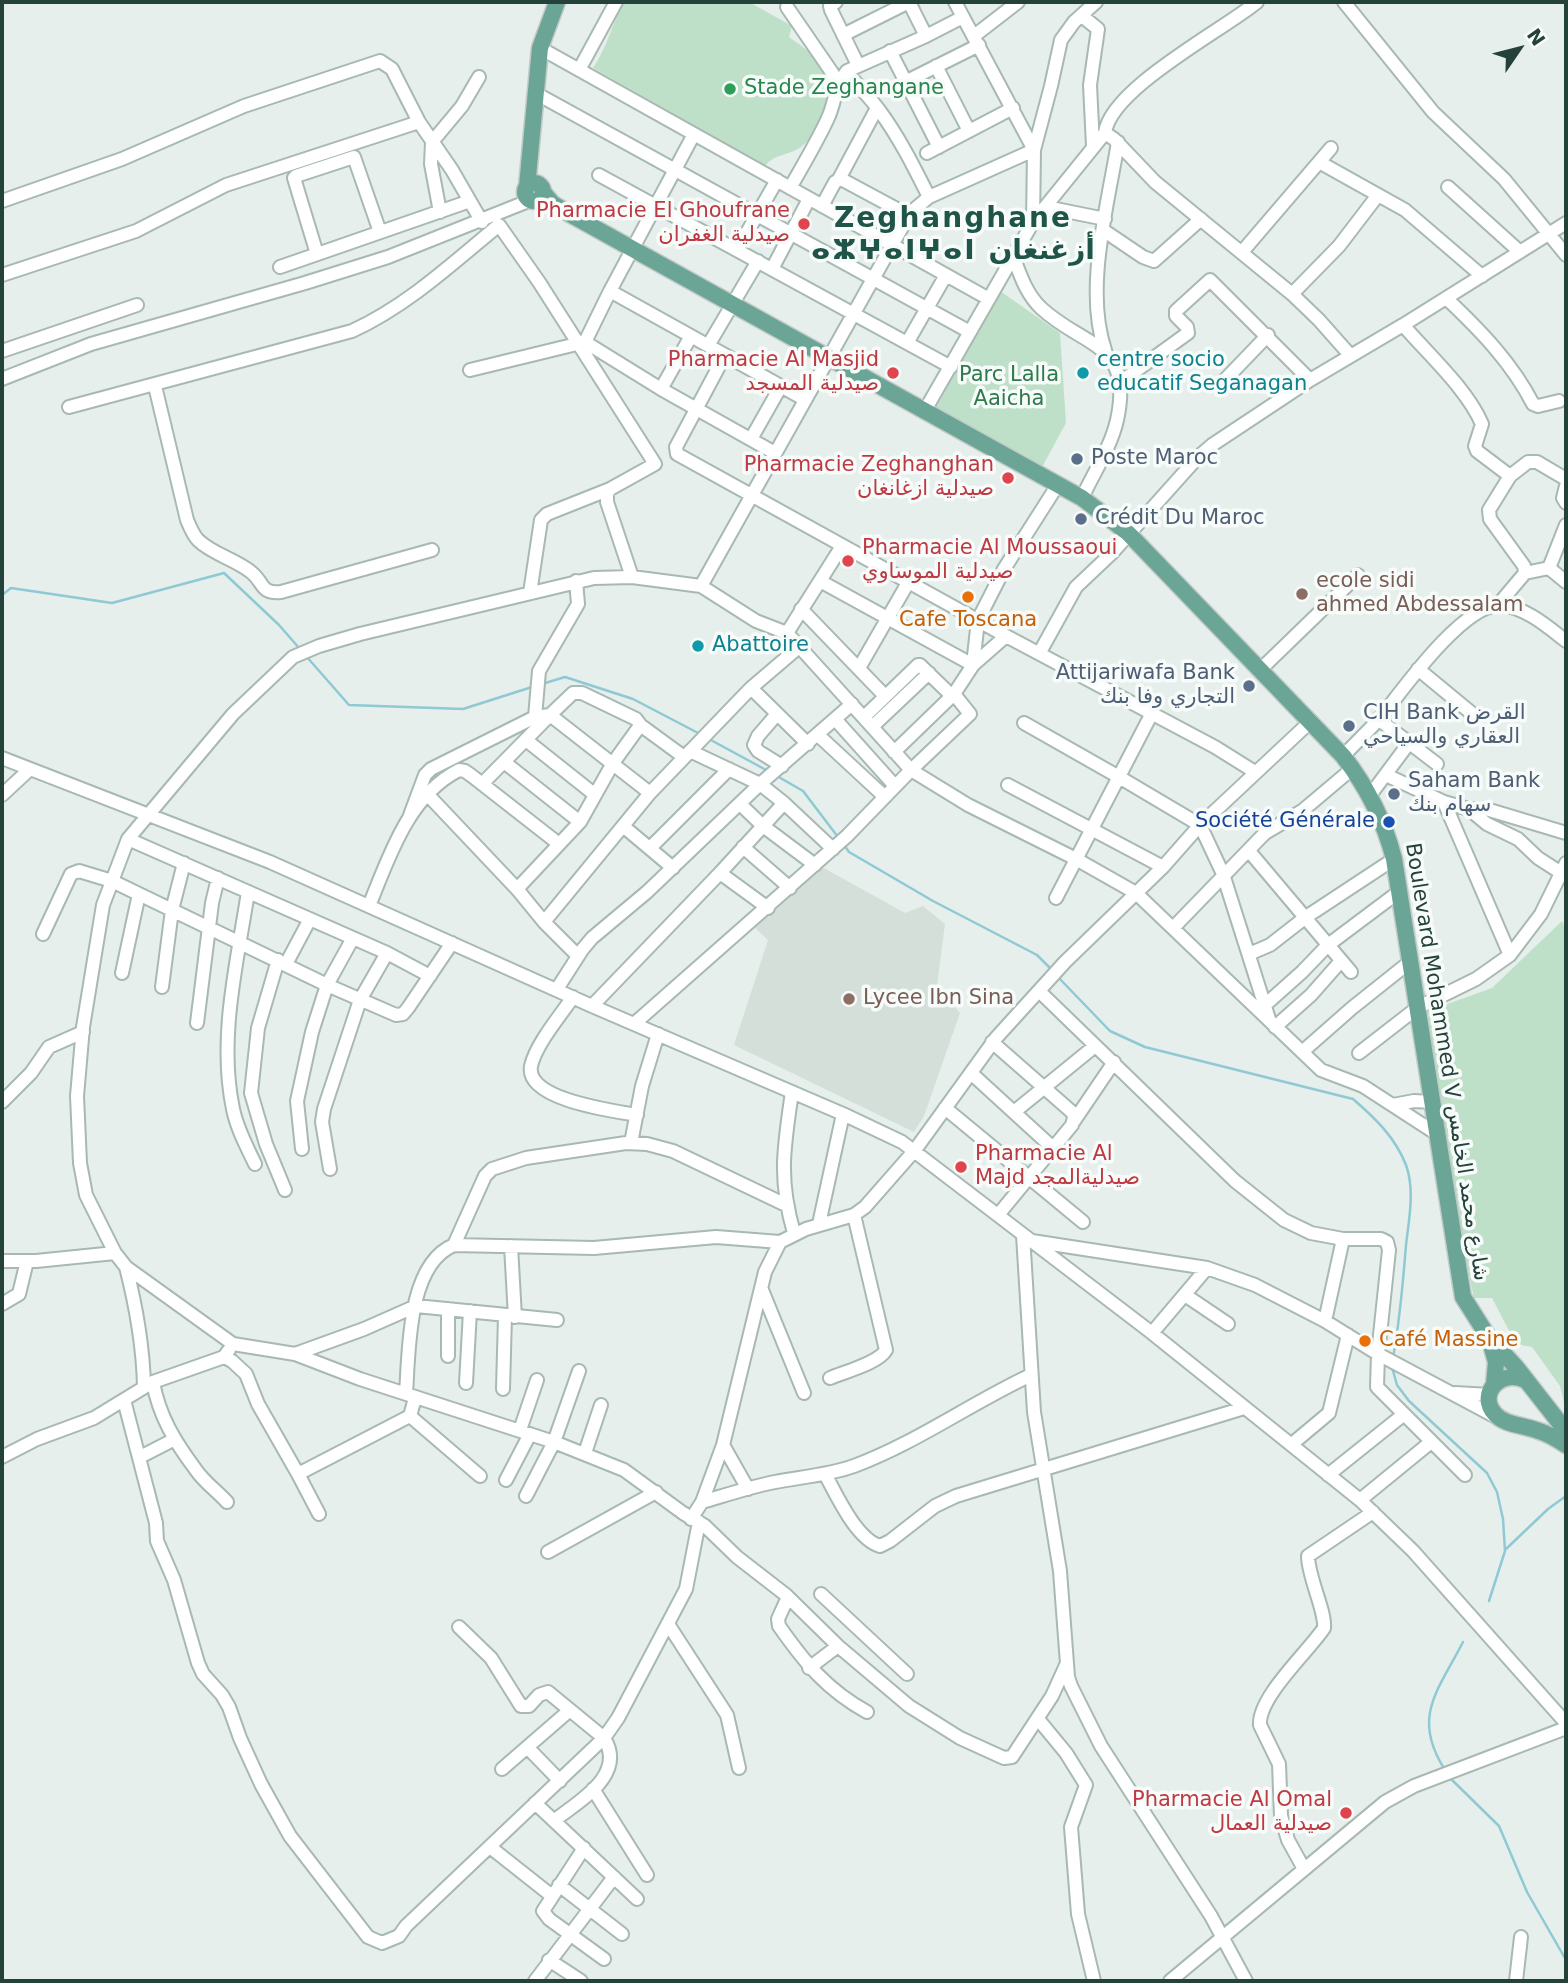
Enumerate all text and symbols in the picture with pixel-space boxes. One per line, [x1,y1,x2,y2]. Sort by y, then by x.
north arrow [1484,14,1554,84]
text: N [1523,24,1550,50]
place label: Stade Zeghangane [744,76,944,102]
marker: Stade Zeghangane [722,81,738,97]
place label: Pharmacie El Ghoufrane صيدلية الغفران [536,199,790,249]
district label: Zeghanghane ⴰⵣⵖⴰⵏⵖⴰⵏ أزغنغان [820,203,1086,269]
marker: Pharmacie El Ghoufrane صيدلية الغفران [796,216,812,232]
place label: Pharmacie Al Masjid صيدلية المسجد [668,348,879,398]
place label: centre socio educatif Seganagan [1097,348,1307,398]
park label: Parc Lalla Aaicha [959,363,1059,413]
marker: Pharmacie Al Masjid صيدلية المسجد [885,365,901,381]
marker: centre socio educatif Seganagan [1075,365,1091,381]
place label: Poste Maroc [1091,446,1218,472]
marker: Poste Maroc [1069,451,1085,467]
place label: Pharmacie Zeghanghan صيدلية ازغانغان [744,453,994,503]
marker: Pharmacie Zeghanghan صيدلية ازغانغان [1000,470,1016,486]
place label: Crédit Du Maroc [1095,506,1265,532]
marker: Crédit Du Maroc [1073,511,1089,527]
place label: Pharmacie Al Moussaoui صيدلية الموساوي [862,536,1117,586]
marker: Pharmacie Al Moussaoui صيدلية الموساوي [840,553,856,569]
place label: ecole sidi ahmed Abdessalam [1316,569,1523,619]
marker: ecole sidi ahmed Abdessalam [1294,586,1310,602]
marker: Cafe Toscana [960,589,976,605]
place label: Cafe Toscana [899,608,1037,634]
place label: Abattoire [712,633,809,659]
marker: Abattoire [690,638,706,654]
place label: Attijariwafa Bank التجاري وفا بنك [1056,661,1235,711]
marker: Attijariwafa Bank التجاري وفا بنك [1241,678,1257,694]
place label: CIH Bank القرض العقاري والسياحي [1363,701,1526,751]
marker: CIH Bank القرض العقاري والسياحي [1341,718,1357,734]
place label: Saham Bank سهام بنك [1408,769,1540,819]
marker: Saham Bank سهام بنك [1386,786,1402,802]
place label: Société Générale [1195,809,1375,835]
marker: Société Générale [1381,814,1397,830]
street label: Boulevard Mohammed V شارع محمد الخامس [1399,841,1493,1283]
place label: Lycee Ibn Sina [863,986,1014,1012]
marker: Lycee Ibn Sina [841,991,857,1007]
place label: Pharmacie Al Majd صيدليةالمجد [975,1142,1140,1192]
marker: Pharmacie Al Majd صيدليةالمجد [953,1159,969,1175]
place label: Café Massine [1379,1328,1518,1354]
marker: Café Massine [1357,1333,1373,1349]
place label: Pharmacie Al Omal صيدلية العمال [1132,1788,1332,1838]
marker: Pharmacie Al Omal صيدلية العمال [1338,1805,1354,1821]

